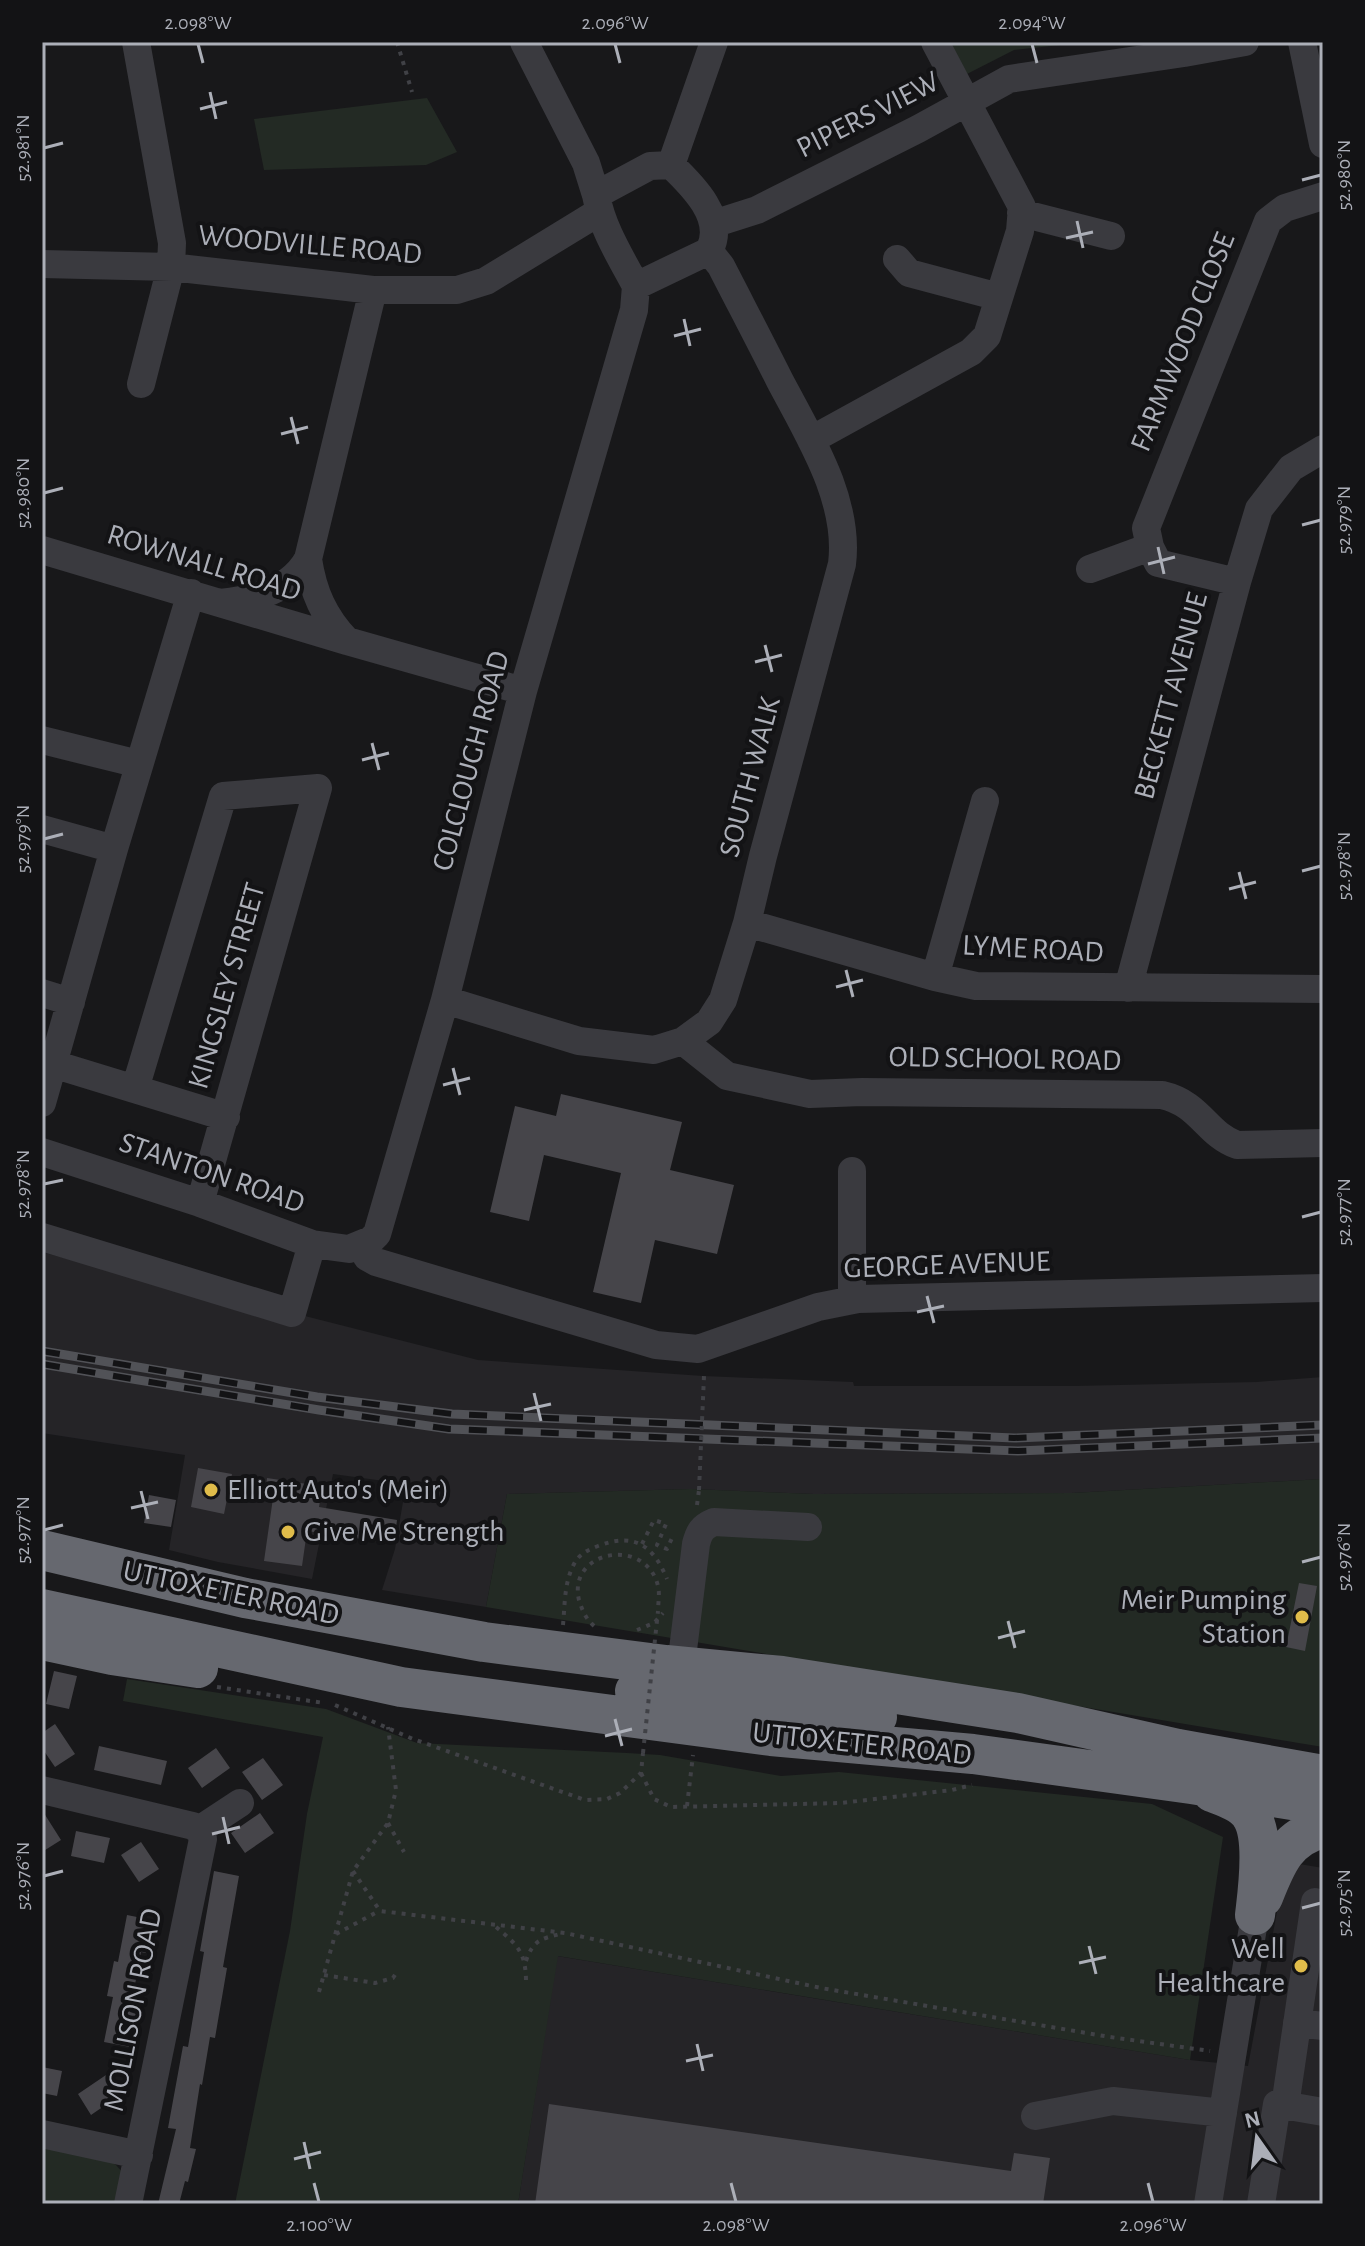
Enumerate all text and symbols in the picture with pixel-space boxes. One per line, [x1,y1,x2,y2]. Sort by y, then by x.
text: 2.098°W [164,13,232,33]
text: 2.096°W [581,13,649,33]
text: 2.094°W [998,13,1066,33]
street label: PIPERS VIEW [792,66,944,164]
text: 52.981°N [13,114,33,182]
text: 52.980°N [1334,140,1354,211]
street label: WOODVILLE ROAD [197,220,423,270]
street label: FARMWOOD CLOSE [1125,228,1241,456]
text: 52.980°N [13,458,33,529]
text: 52.979°N [1334,486,1354,554]
street label: ROWNALL ROAD [103,519,305,607]
street label: BECKETT AVENUE [1129,589,1213,803]
street label: COLCLOUGH ROAD [427,648,515,874]
street label: SOUTH WALK [714,693,786,860]
text: 52.979°N [13,805,33,873]
text: 52.978°N [1334,832,1354,900]
street label: KINGSLEY STREET [183,879,271,1093]
street label: LYME ROAD [962,930,1104,968]
street label: OLD SCHOOL ROAD [888,1042,1122,1076]
street label: STANTON ROAD [115,1127,309,1219]
text: 52.978°N [13,1150,33,1218]
text: 52.977°N [1334,1178,1354,1246]
street label: GEORGE AVENUE [843,1246,1051,1284]
place label: Elliott Auto's (Meir) [227,1475,449,1505]
marker: Elliott Auto's (Meir) [202,1481,220,1499]
text: 52.977°N [13,1496,33,1564]
place label: Give Me Strength [304,1517,505,1547]
marker: Give Me Strength [279,1523,297,1541]
text: 52.976°N [1334,1523,1354,1591]
street label: UTTOXETER ROAD [120,1555,342,1631]
place label: Meir Pumping Station [1120,1585,1286,1649]
marker: Meir Pumping Station [1293,1608,1311,1626]
street label: UTTOXETER ROAD [751,1718,973,1770]
text: 52.976°N [13,1842,33,1910]
text: 52.975°N [1334,1869,1354,1937]
street label: MOLLISON ROAD [99,1906,167,2114]
place label: Well Healthcare [1157,1934,1285,1998]
marker: Well Healthcare [1292,1957,1310,1975]
north arrow [1217,2098,1297,2178]
text: N [1242,2107,1262,2132]
text: 2.100°W [286,2215,352,2235]
text: 2.098°W [702,2215,770,2235]
text: 2.096°W [1119,2215,1187,2235]

